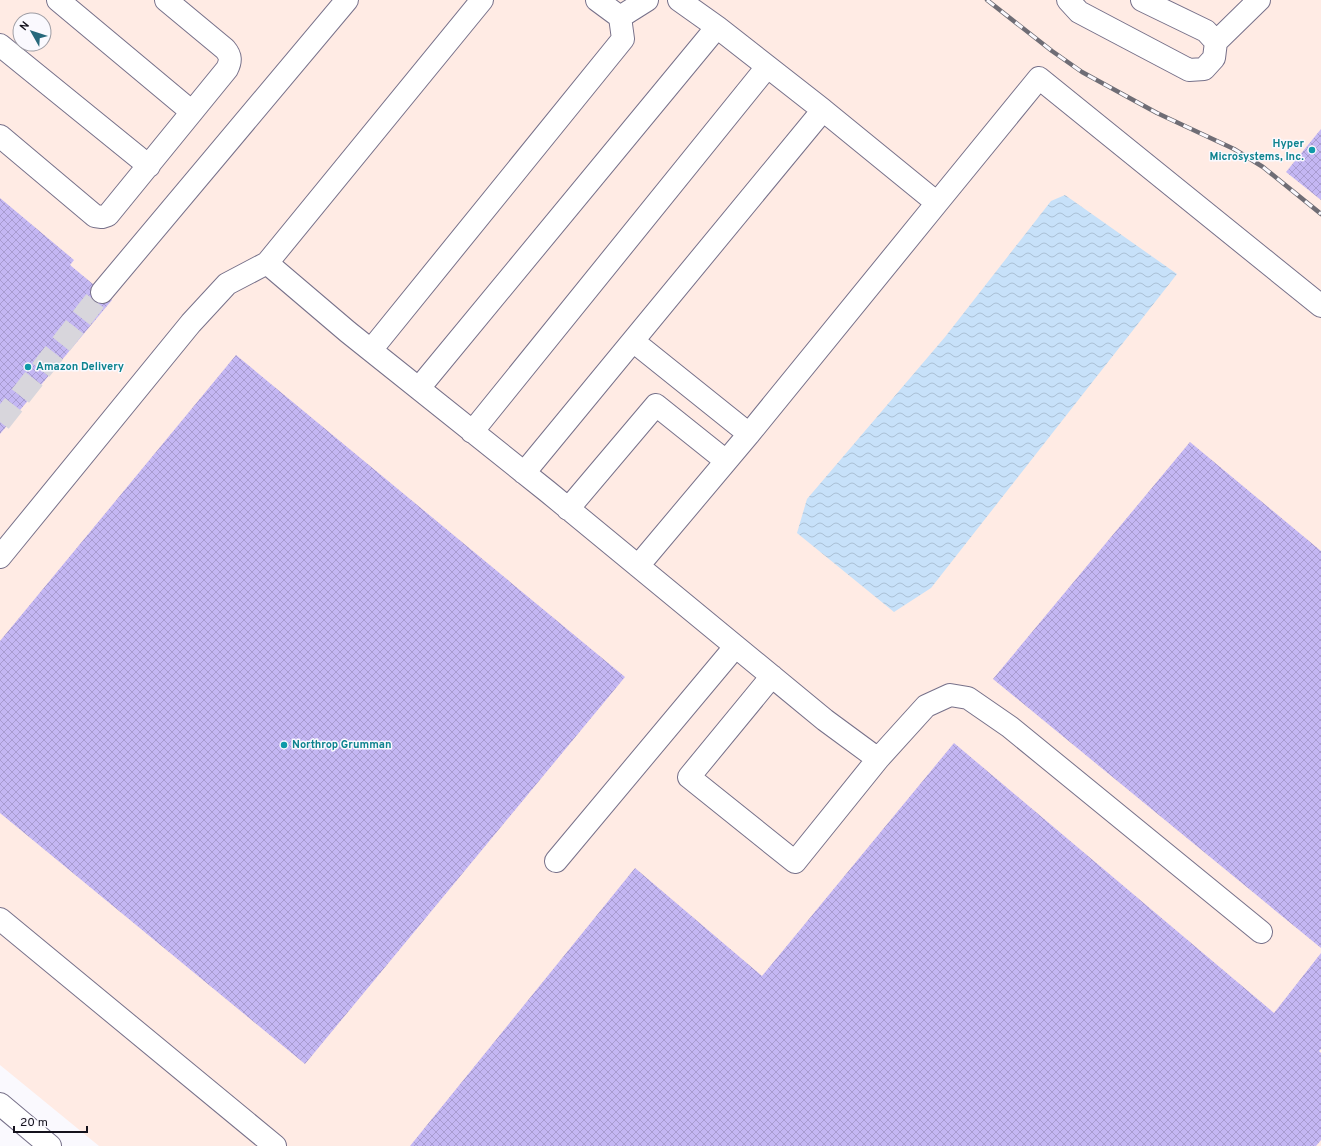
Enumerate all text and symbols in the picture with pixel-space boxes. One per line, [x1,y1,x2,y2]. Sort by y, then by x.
north arrow [12,12,52,52]
text: N [17,19,33,34]
place label: Hyper Microsystems, Inc. [1210,137,1304,164]
marker: Hyper Microsystems, Inc. [1307,145,1317,155]
place label: Amazon Delivery [36,360,124,374]
marker: Amazon Delivery [23,362,33,372]
place label: Northrop Grumman [292,738,392,752]
marker: Northrop Grumman [279,740,289,750]
scale bar [14,1108,87,1134]
text: 20 m [20,1115,48,1131]

